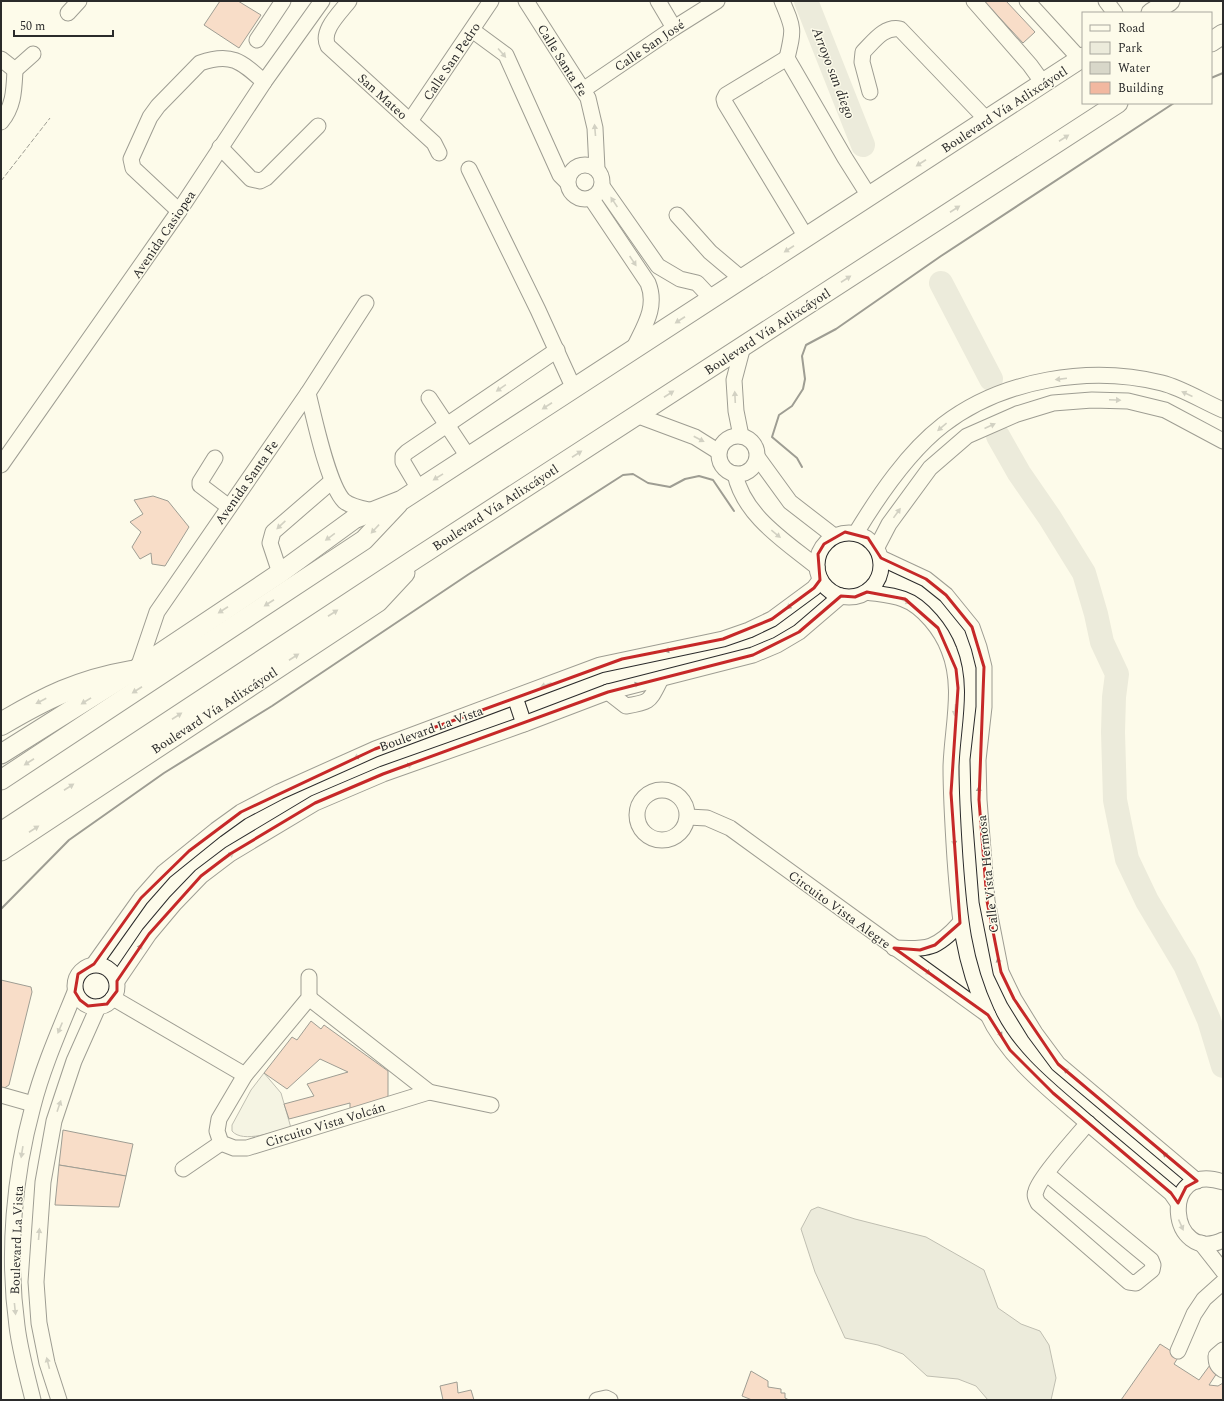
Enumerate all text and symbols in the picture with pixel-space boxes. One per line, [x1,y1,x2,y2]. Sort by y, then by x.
scale bar [14,12,113,38]
legend [1082,12,1212,104]
street label: Calle San José [610,15,689,77]
text: 50 m [20,17,45,36]
street label: Calle San Pedro [418,18,486,105]
text: Road [1118,19,1145,38]
street label: Calle Santa Fe [532,20,592,101]
water label: Arroyo san diego [806,23,861,122]
text: Park [1118,39,1143,58]
one-way arrow [498,48,507,58]
text: Water [1118,59,1150,78]
street label: Boulevard Vía Atlixcáyotl [937,61,1072,158]
street label: San Mateo [353,69,412,125]
text: Building [1118,79,1164,98]
one-way arrow [592,124,599,136]
one-way arrow [1059,134,1069,142]
one-way arrow [915,159,927,166]
street label: Avenida Casiopea [127,186,201,283]
one-way arrow [611,197,618,208]
one-way arrow [949,205,961,212]
one-way arrow [784,245,794,253]
one-way arrow [629,256,637,266]
one-way arrow [840,276,852,283]
street label: Boulevard Vía Atlixcáyotl [700,283,835,380]
one-way arrow [675,316,685,324]
one-way arrow [1055,376,1067,382]
one-way arrow [496,384,507,392]
one-way arrow [664,390,674,398]
one-way arrow [732,390,738,403]
one-way arrow [1182,391,1193,397]
one-way arrow [1109,397,1121,404]
one-way arrow [542,403,553,410]
one-way arrow [936,422,947,431]
one-way arrow [984,423,995,429]
street label: Avenida Santa Fe [210,436,284,529]
one-way arrow [693,436,704,442]
one-way arrow [572,450,583,457]
street label: Boulevard Vía Atlixcáyotl [428,459,563,556]
one-way arrow [433,473,443,481]
one-way arrow [893,508,901,519]
one-way arrow [276,520,286,529]
one-way arrow [370,524,380,534]
one-way arrow [771,529,782,538]
one-way arrow [325,532,335,540]
one-way arrow [899,598,910,604]
one-way arrow [264,599,274,607]
one-way arrow [785,601,796,609]
one-way arrow [217,607,229,614]
one-way arrow [327,609,338,617]
one-way arrow [664,647,677,653]
one-way arrow [288,654,300,661]
street label: Boulevard Vía Atlixcáyotl [147,662,282,759]
one-way arrow [629,682,641,688]
one-way arrow [539,683,551,689]
one-way arrow [132,686,142,694]
one-way arrow [80,697,92,704]
one-way arrow [35,698,46,704]
street label: Boulevard La Vista [377,701,487,757]
one-way arrow [952,704,959,716]
one-way arrow [171,712,183,719]
one-way arrow [353,753,364,759]
one-way arrow [24,758,34,766]
one-way arrow [401,763,413,769]
one-way arrow [64,783,74,791]
one-way arrow [976,785,982,798]
street label: Calle Vista Hermosa [972,813,1004,934]
one-way arrow [28,825,39,833]
one-way arrow [951,834,957,846]
one-way arrow [223,852,234,860]
street label: Circuito Vista Alegre [784,866,895,954]
one-way arrow [136,943,143,955]
one-way arrow [996,957,1002,969]
one-way arrow [920,967,931,975]
one-way arrow [57,1022,64,1034]
one-way arrow [995,1026,1002,1038]
one-way arrow [1062,1067,1073,1076]
street label: Circuito Vista Volcán [263,1097,388,1153]
one-way arrow [57,1099,63,1111]
one-way arrow [19,1146,25,1158]
one-way arrow [1161,1151,1172,1160]
street label: Boulevard La Vista [5,1184,29,1295]
one-way arrow [1178,1219,1184,1231]
one-way arrow [36,1228,43,1240]
one-way arrow [12,1303,19,1315]
one-way arrow [44,1356,50,1369]

